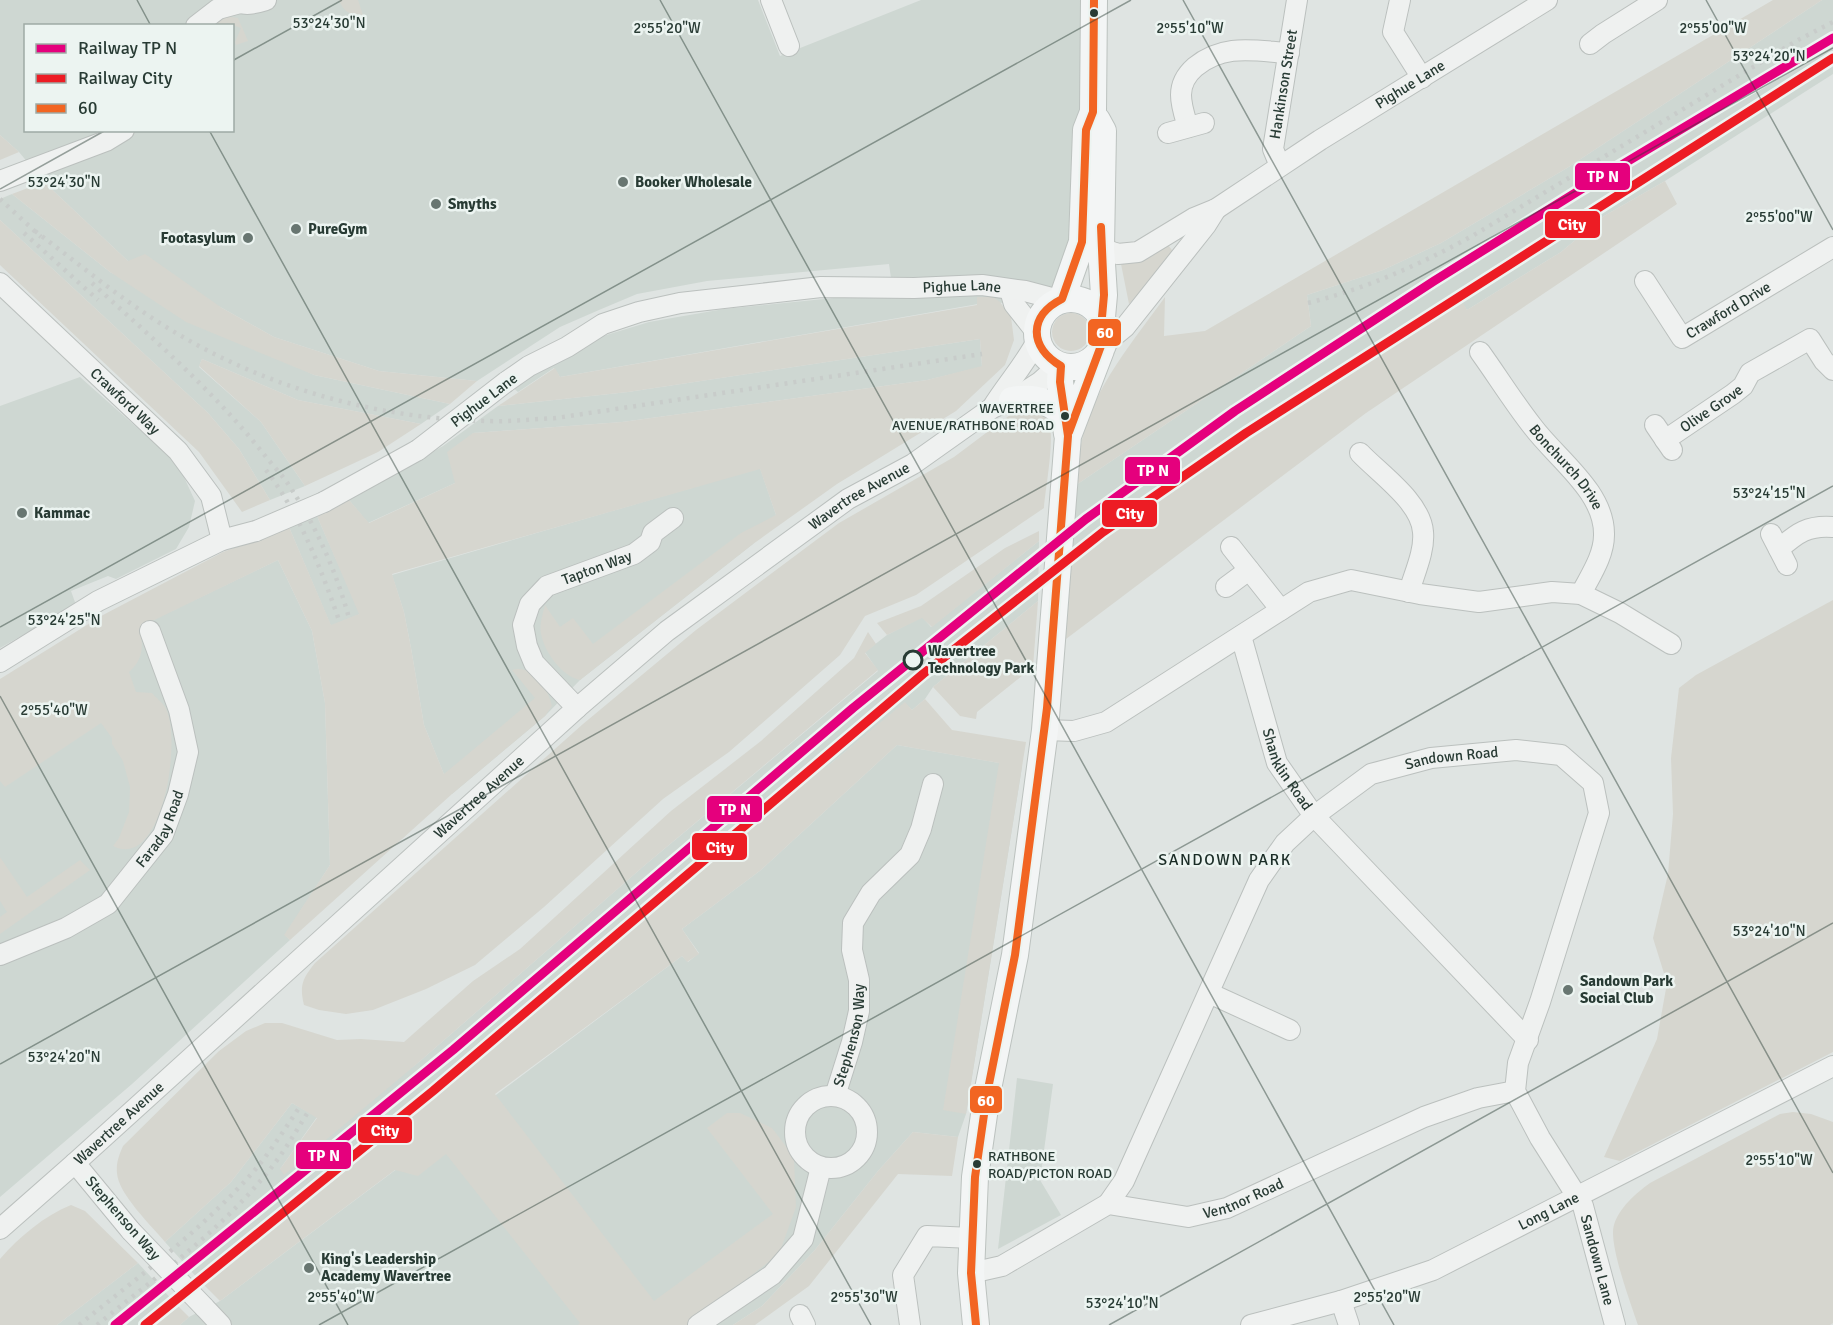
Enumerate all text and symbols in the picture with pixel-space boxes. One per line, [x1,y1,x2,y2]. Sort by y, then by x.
unlabelled marker [1088,7,1100,19]
text: 53°24'30"N [292,14,366,32]
text: 2°55'20"W [633,19,701,37]
text: 2°55'10"W [1156,19,1224,37]
text: 2°55'00"W [1679,19,1747,37]
legend [24,24,234,132]
street label: Hankinson Street [1266,28,1301,140]
text: Railway TP N [78,37,177,59]
text: 53°24'20"N [1732,47,1806,65]
street label: Pighue Lane [1372,56,1448,113]
text: Railway City [78,67,173,89]
text: 60 [78,97,97,119]
line badge: TP N [1574,162,1631,191]
text: TP N [1587,167,1619,187]
text: 53°24'30"N [27,173,101,191]
place label: Booker Wholesale [635,173,752,191]
marker: Booker Wholesale [616,175,630,189]
place label: Smyths [448,195,497,213]
marker: Smyths [429,197,443,211]
text: 2°55'00"W [1745,208,1813,226]
line badge: City [1544,210,1601,239]
text: City [1558,215,1586,235]
place label: PureGym [308,220,367,238]
marker: PureGym [289,222,303,236]
place label: Footasylum [161,229,236,247]
marker: Footasylum [241,231,255,245]
street label: Pighue Lane [922,276,1002,297]
street label: Crawford Drive [1683,278,1774,343]
line badge: 60 [1087,318,1122,347]
text: 60 [1096,323,1114,343]
street label: Crawford Way [87,364,164,438]
street label: Pighue Lane [447,369,521,431]
street label: Olive Grove [1676,381,1746,436]
place label: WAVERTREE AVENUE/RATHBONE ROAD [892,400,1054,434]
marker: WAVERTREE AVENUE/RATHBONE ROAD [1059,410,1071,422]
street label: Bonchurch Drive [1525,421,1607,512]
line badge: TP N [1124,456,1181,485]
street label: Wavertree Avenue [805,458,913,534]
text: TP N [1137,461,1169,481]
text: 53°24'15"N [1732,484,1806,502]
line badge: City [1101,499,1158,528]
place label: Kammac [34,504,90,522]
text: City [1116,504,1144,524]
marker: Kammac [15,506,29,520]
street label: Tapton Way [560,547,634,589]
text: 53°24'25"N [27,611,101,629]
place label: Wavertree Technology Park [928,642,1034,677]
marker: Wavertree Technology Park [903,650,923,670]
text: 2°55'40"W [20,701,88,719]
street label: Shanklin Road [1259,726,1316,814]
street label: Sandown Road [1403,743,1499,774]
street label: Wavertree Avenue [430,752,528,842]
street label: Faraday Road [132,788,188,871]
line badge: TP N [706,795,763,823]
text: TP N [719,800,751,820]
line badge: City [691,832,748,861]
text: City [706,838,734,858]
district label: SANDOWN PARK [1158,850,1292,870]
text: 53°24'10"N [1732,922,1806,940]
place label: Sandown Park Social Club [1580,972,1673,1007]
marker: Sandown Park Social Club [1561,983,1575,997]
street label: Stephenson Way [830,984,868,1089]
text: 53°24'20"N [27,1048,101,1066]
street label: Wavertree Avenue [70,1078,168,1169]
line badge: 60 [969,1085,1003,1114]
text: 60 [977,1091,995,1111]
line badge: City [357,1116,413,1144]
text: City [371,1121,399,1141]
line badge: TP N [295,1141,352,1170]
text: TP N [308,1146,340,1166]
place label: RATHBONE ROAD/PICTON ROAD [988,1148,1112,1182]
text: 2°55'10"W [1745,1151,1813,1169]
marker: RATHBONE ROAD/PICTON ROAD [971,1158,983,1170]
street label: Stephenson Way [82,1172,164,1264]
street label: Ventnor Road [1201,1174,1286,1222]
street label: Long Lane [1515,1188,1582,1234]
street label: Sandown Lane [1577,1213,1618,1307]
place label: King's Leadership Academy Wavertree [321,1250,451,1285]
marker: King's Leadership Academy Wavertree [302,1261,316,1275]
text: 2°55'40"W [307,1288,375,1306]
text: 2°55'30"W [830,1288,898,1306]
text: 2°55'20"W [1353,1288,1421,1306]
text: 53°24'10"N [1085,1294,1159,1312]

